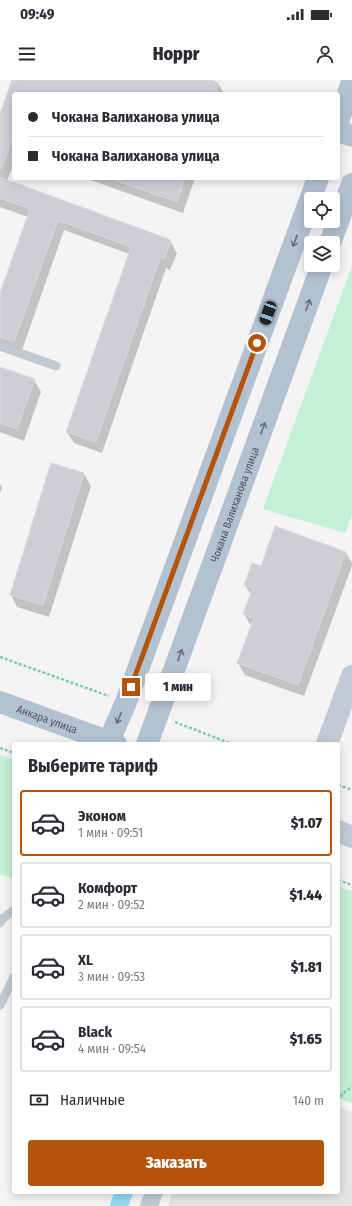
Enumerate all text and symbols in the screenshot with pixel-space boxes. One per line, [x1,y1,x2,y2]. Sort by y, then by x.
text: 09:49 [20,5,54,23]
icon: menu [16,43,38,65]
text: Hoppr [153,43,199,65]
icon: person [314,43,336,65]
text: Чокана Валиханова улица [52,108,220,126]
text: Чокана Валиханова улица [52,147,220,165]
map controls [304,192,340,272]
button: locate [304,192,340,228]
one-way arrow [290,235,298,247]
button: layers [304,236,340,272]
car [258,300,278,326]
one-way arrow [304,300,312,312]
route start [248,334,266,352]
one-way arrow [260,422,268,434]
street label: Чокана Валиханова улица [208,445,262,564]
one-way arrow [177,649,185,661]
callout: 1 мин [145,673,211,701]
route end [122,678,140,696]
text: 1 мин [163,679,193,694]
street label: Анкара улица [15,703,79,736]
one-way arrow [115,711,122,723]
text: Выберите тариф [28,755,158,777]
icon: car [30,805,66,841]
text: Эконом [78,807,126,825]
text: $1.07 [291,814,322,832]
text: 1 мин · 09:51 [78,825,143,840]
icon: car [30,877,66,913]
text: Комфорт [78,879,137,897]
text: $1.44 [290,886,322,904]
text: 2 мин · 09:52 [78,897,145,912]
icon: car [30,949,66,985]
text: XL [78,951,93,969]
text: $1.81 [291,958,322,976]
text: 3 мин · 09:53 [78,969,145,984]
icon: car [30,1021,66,1057]
text: Black [78,1023,112,1041]
text: $1.65 [290,1030,322,1048]
text: 4 мин · 09:54 [78,1041,146,1056]
icon: cash [28,1089,50,1111]
text: Наличные [60,1091,125,1109]
text: 140 m [293,1093,324,1108]
button: Заказать [28,1140,324,1186]

